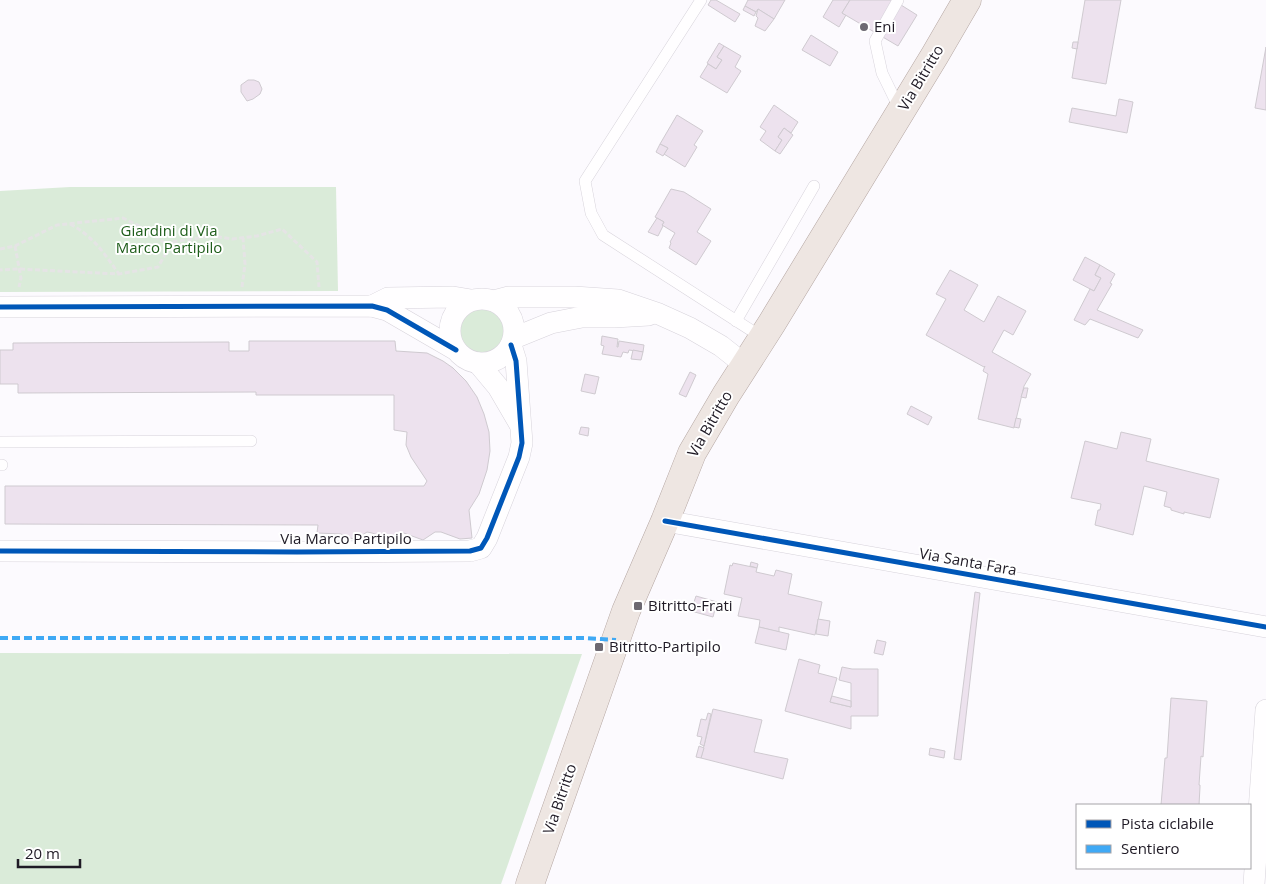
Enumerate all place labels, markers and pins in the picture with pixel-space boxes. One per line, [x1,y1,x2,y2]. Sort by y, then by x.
place label: Eni [874,16,895,36]
marker: Eni [858,21,870,33]
place label: Bitritto-Frati [648,595,733,615]
marker: Bitritto-Frati [632,600,644,612]
place label: Bitritto-Partipilo [609,636,721,656]
marker: Bitritto-Partipilo [593,641,605,653]

